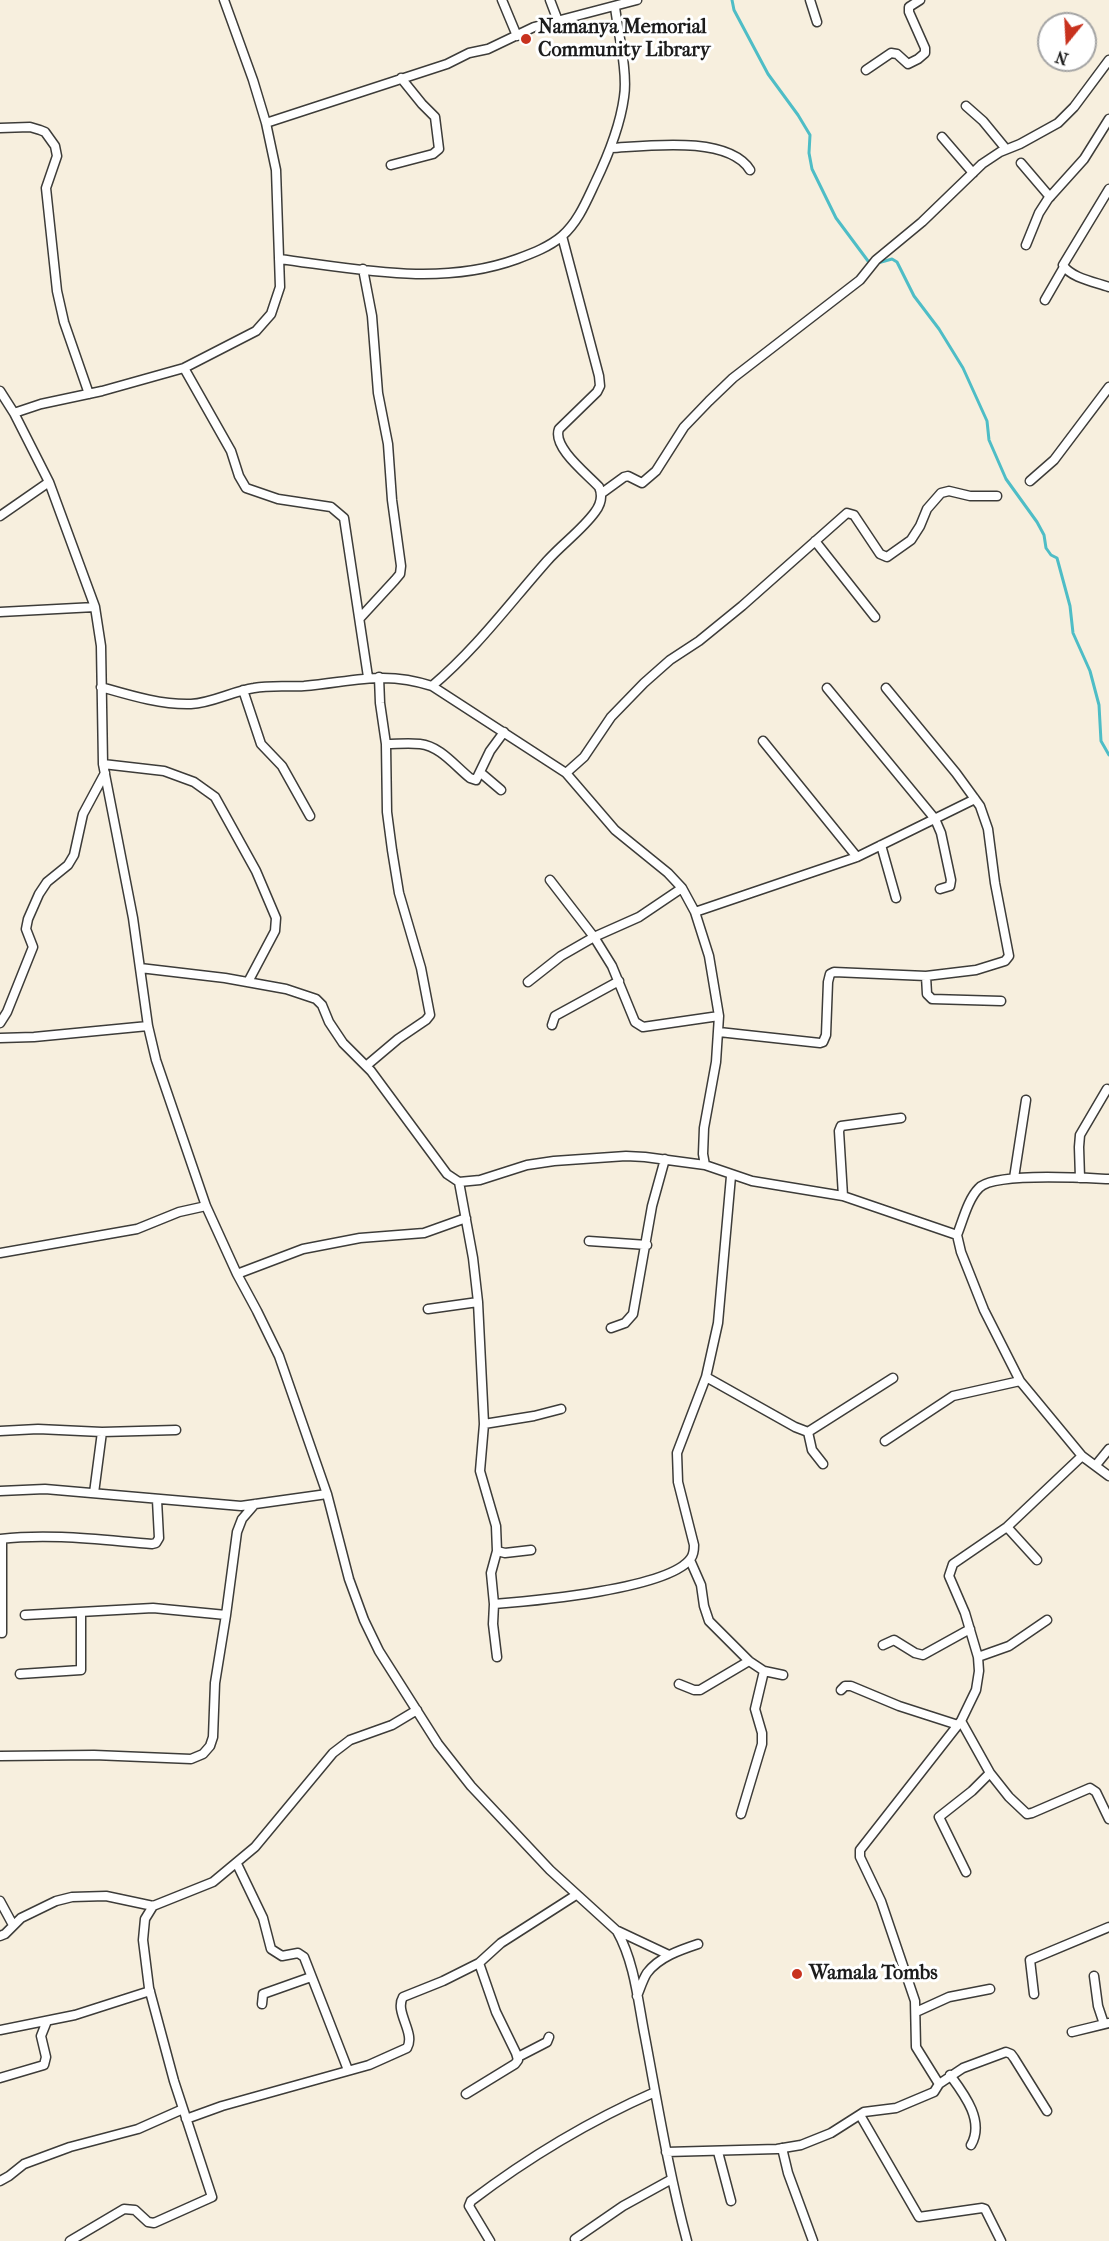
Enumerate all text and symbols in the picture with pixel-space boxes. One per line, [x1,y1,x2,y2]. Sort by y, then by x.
north arrow [1037,12,1097,72]
place label: Namanya Memorial Community Library [538,16,710,63]
marker: Namanya Memorial Community Library [519,32,533,46]
text: N [1053,47,1071,69]
place label: Wamala Tombs [809,1962,938,1986]
marker: Wamala Tombs [790,1967,804,1981]

